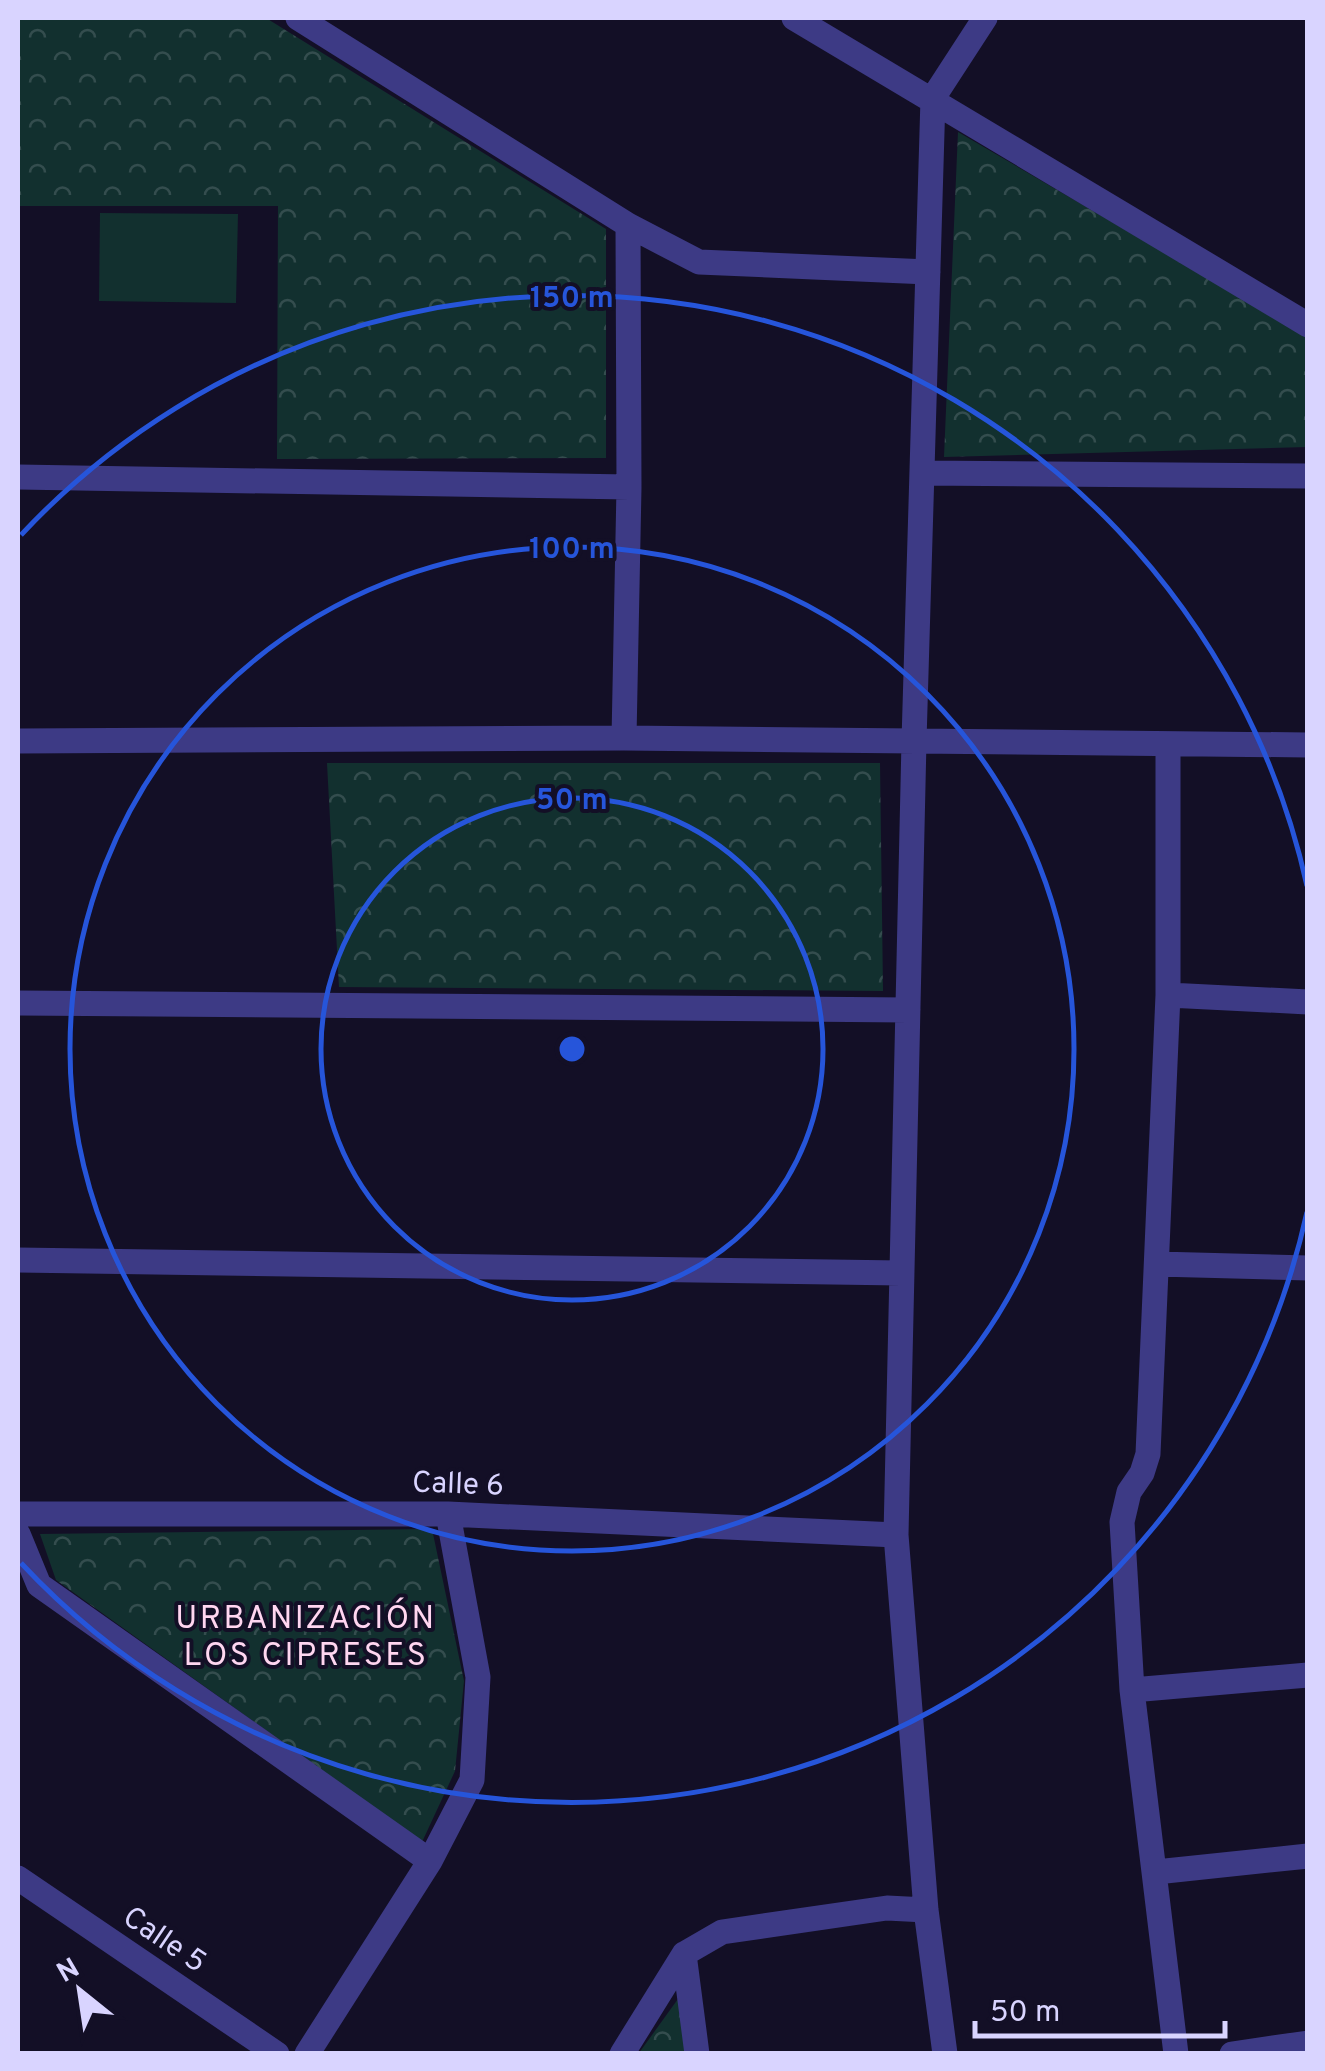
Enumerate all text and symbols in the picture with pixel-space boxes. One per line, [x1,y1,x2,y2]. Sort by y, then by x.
text: 150 m [530,281,614,318]
text: 100 m [529,532,615,569]
text: 50 m [536,783,608,820]
centre of rings [554,1031,590,1067]
street label: Calle 6 [411,1465,505,1506]
district label: URBANIZACIÓN LOS CIPRESES [175,1597,437,1677]
street label: Calle 5 [115,1900,212,1982]
north arrow [30,1941,130,2041]
text: N [51,1951,87,1993]
scale bar [975,1976,1225,2038]
text: 50 m [990,1995,1060,2032]

